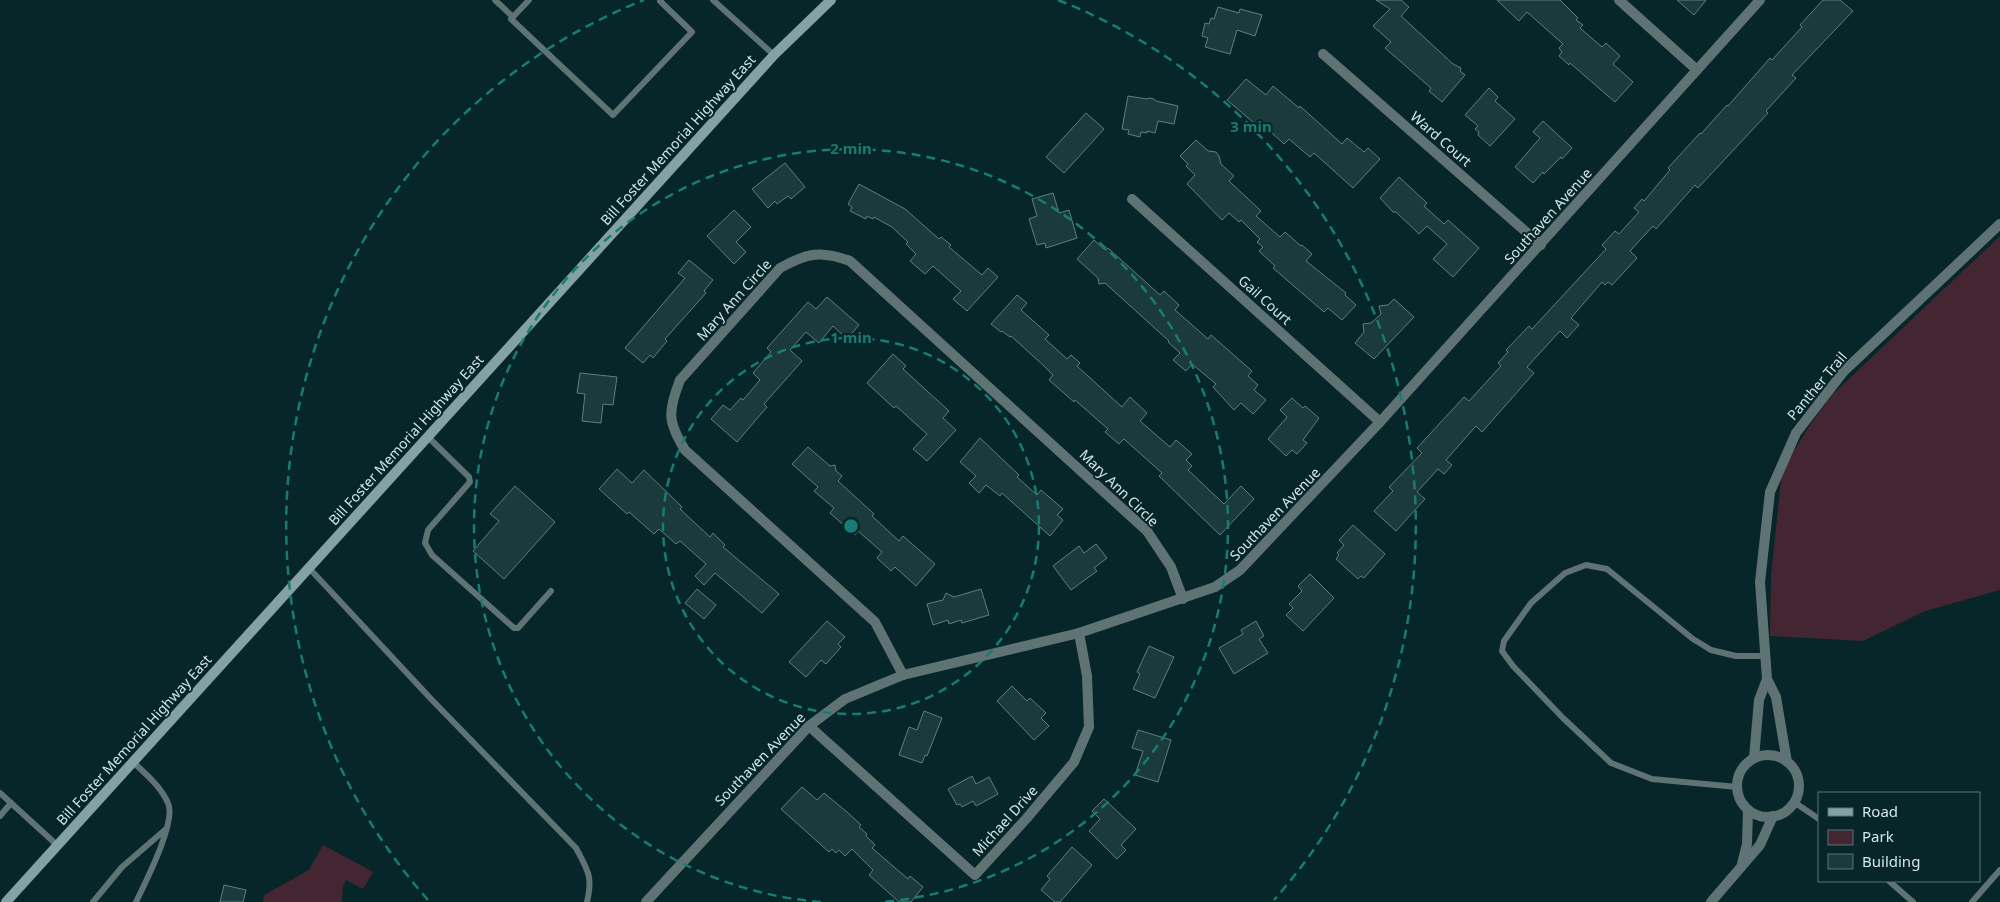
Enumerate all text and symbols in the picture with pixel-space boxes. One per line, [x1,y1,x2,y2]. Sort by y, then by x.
street label: Bill Foster Memorial Highway East [596,50,759,229]
street label: Ward Court [1407,107,1476,170]
text: 3 min [1230,116,1272,136]
text: 2 min [830,138,872,158]
street label: Southaven Avenue [1499,164,1596,268]
street label: Mary Ann Circle [692,255,775,344]
street label: Gail Court [1235,271,1296,329]
text: 1 min [830,327,872,347]
street label: Panther Trail [1782,348,1851,424]
street label: Bill Foster Memorial Highway East [324,350,487,529]
street label: Mary Ann Circle [1076,445,1163,530]
street label: Southaven Avenue [1225,463,1324,564]
centre of rings [842,517,860,535]
street label: Bill Foster Memorial Highway East [52,650,215,829]
street label: Southaven Avenue [710,708,809,809]
street label: Michael Drive [968,781,1042,860]
legend [1818,792,1980,882]
text: Road [1862,801,1898,821]
text: Park [1862,826,1894,846]
text: Building [1862,851,1920,871]

